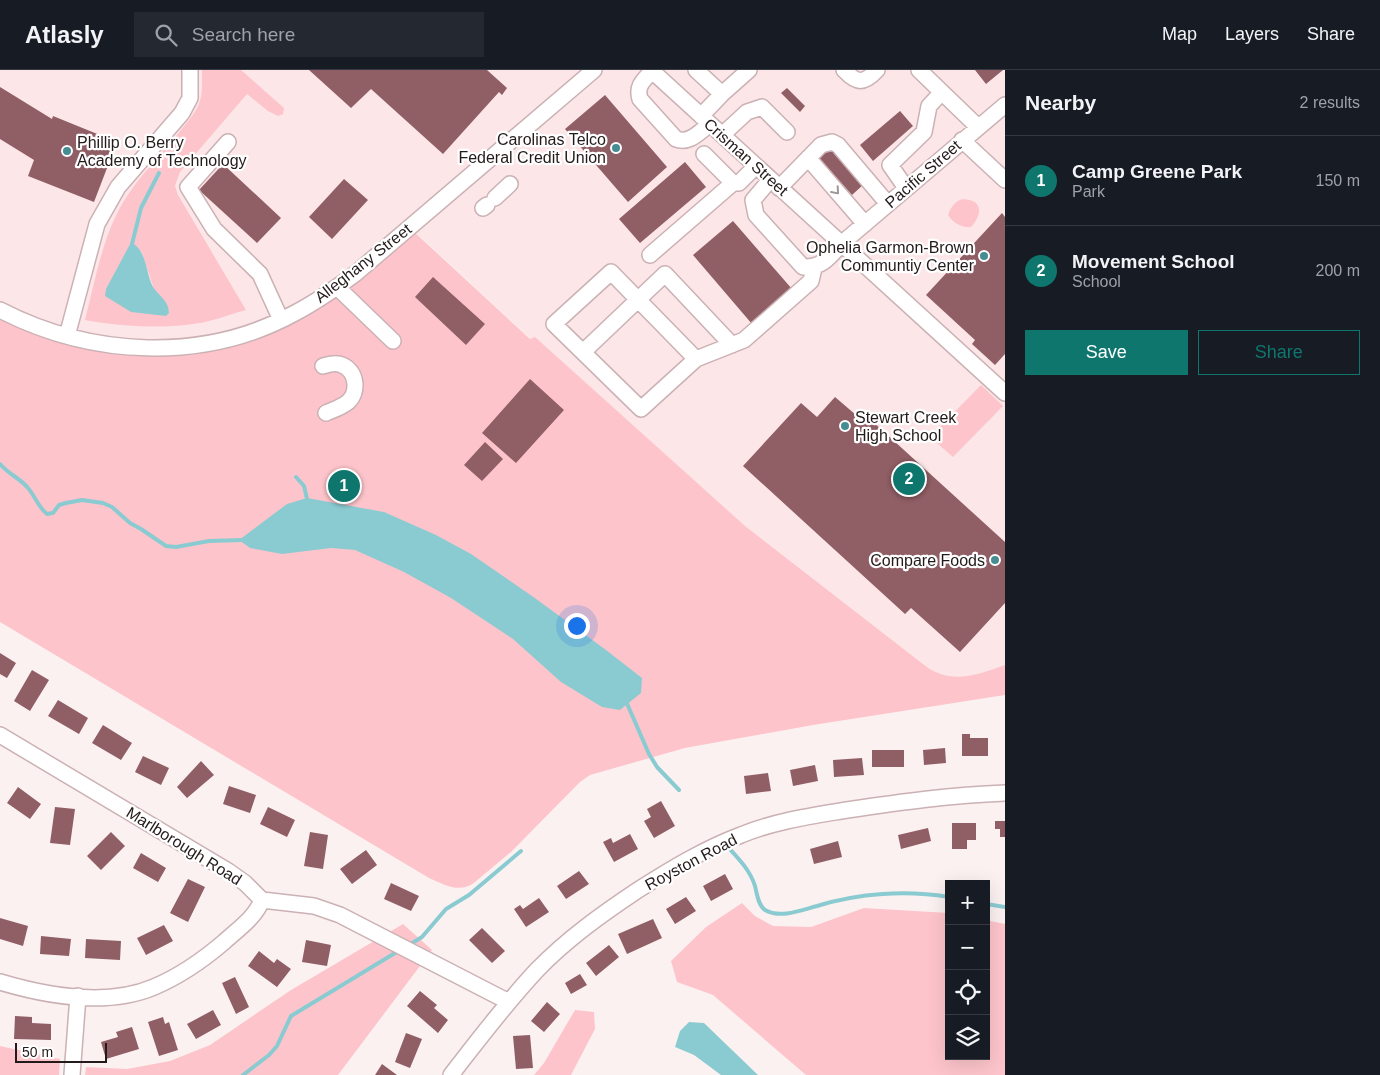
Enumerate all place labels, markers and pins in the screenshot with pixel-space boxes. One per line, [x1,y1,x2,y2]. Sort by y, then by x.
place label: Carolinas Telco Federal Credit Union [458,131,606,166]
place label: Phillip O. Berry Academy of Technology [77,134,247,169]
marker: Carolinas Telco Federal Credit Union [610,142,622,154]
marker: Phillip O. Berry Academy of Technology [61,145,73,157]
place label: Ophelia Garmon-Brown Communtiy Center [806,239,975,274]
marker: Ophelia Garmon-Brown Communtiy Center [978,250,990,262]
place label: Stewart Creek High School [855,409,957,444]
marker: Stewart Creek High School [839,420,851,432]
pin: 2 [893,460,925,498]
pin: 1 [328,467,360,505]
place label: Compare Foods [870,552,985,569]
marker: Compare Foods [989,554,1001,566]

